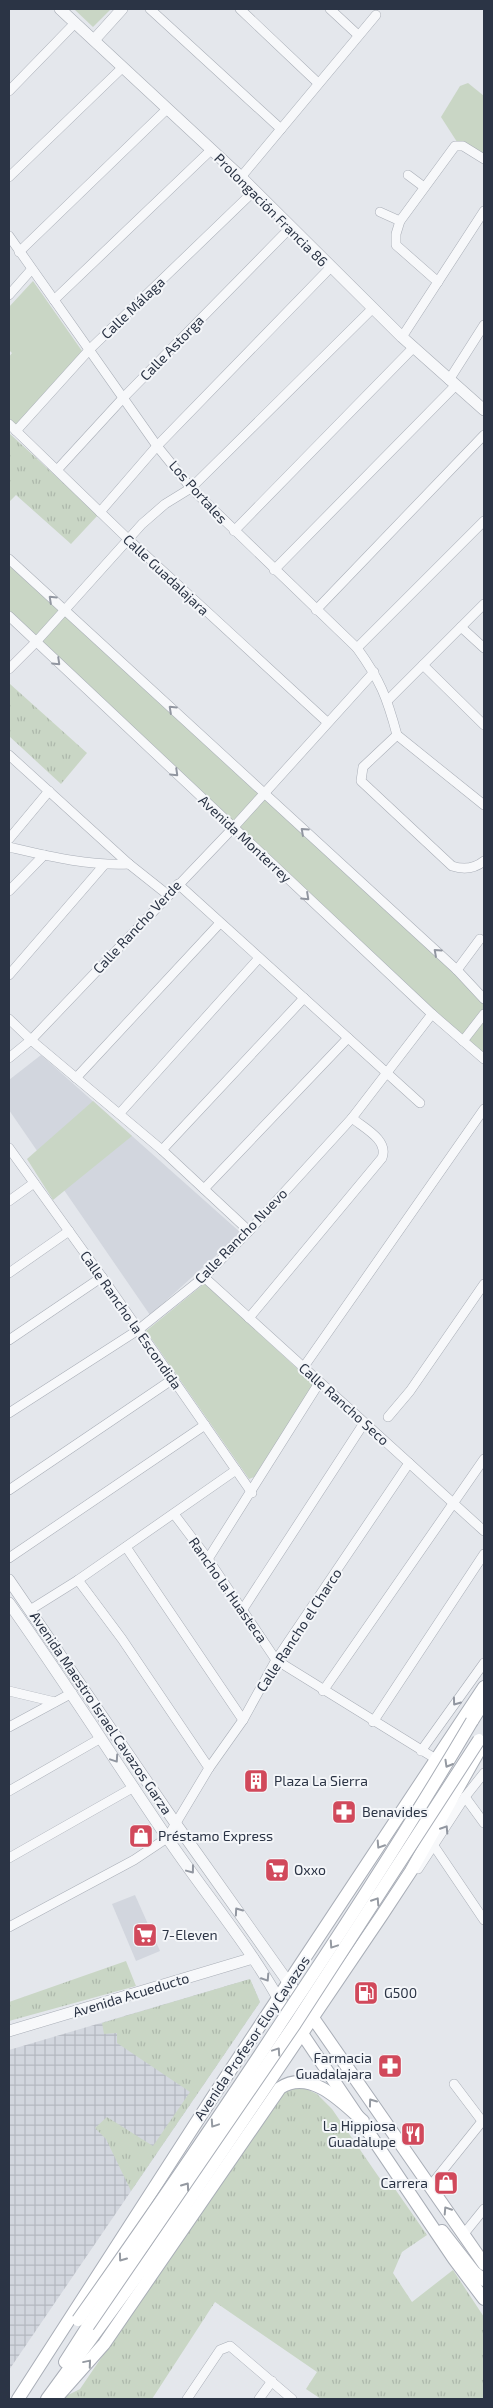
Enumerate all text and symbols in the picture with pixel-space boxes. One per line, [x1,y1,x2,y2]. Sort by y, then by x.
street label: Prolongación Francia 86 [211,149,332,270]
street label: Calle Málaga [97,273,168,342]
street label: Calle Astorga [136,311,207,384]
street label: Los Portales [166,457,231,527]
street label: Calle Guadalajara [120,531,213,619]
one-way arrow [49,596,58,605]
one-way arrow [52,656,61,665]
one-way arrow [168,706,177,715]
one-way arrow [169,767,178,776]
street label: Avenida Monterrey [195,791,296,886]
one-way arrow [300,828,309,837]
street label: Calle Rancho Verde [89,876,184,977]
one-way arrow [301,891,310,900]
one-way arrow [433,949,442,958]
street label: Calle Rancho Nuevo [191,1184,290,1287]
street label: Calle Rancho la Escondida [77,1247,186,1392]
street label: Calle Rancho Seco [296,1359,393,1449]
street label: Rancho la Huasteca [186,1534,271,1646]
street label: Calle Rancho el Charco [252,1565,345,1695]
street label: Avenida Maestro Israel Cavazos Garza [27,1608,176,1818]
one-way arrow [453,1696,462,1706]
one-way arrow [109,1753,118,1763]
one-way arrow [444,1758,454,1767]
building icon: Plaza La Sierra [243,1768,269,1794]
place label: Plaza La Sierra [274,1772,368,1789]
pharmacy icon: Benavides [331,1799,357,1825]
place label: Benavides [362,1803,428,1820]
shop icon: Préstamo Express [128,1823,154,1849]
one-way arrow [439,1825,448,1834]
place label: Préstamo Express [158,1827,273,1844]
one-way arrow [377,1839,386,1848]
supermarket icon: Oxxo [264,1857,290,1883]
place label: Oxxo [294,1861,326,1878]
one-way arrow [185,1864,194,1874]
one-way arrow [370,1897,379,1907]
one-way arrow [235,1907,244,1917]
supermarket icon: 7-Eleven [132,1922,158,1948]
place label: 7-Eleven [162,1926,218,1943]
one-way arrow [329,1940,339,1949]
street label: Avenida Profesor Eloy Cavazos [190,1952,313,2123]
street label: Avenida Acueducto [71,1969,191,2020]
one-way arrow [260,1972,269,1981]
fuel station icon: G500 [353,1980,379,2006]
place label: G500 [384,1984,417,2001]
one-way arrow [271,2047,280,2057]
place label: Farmacia Guadalajara [296,2049,372,2082]
pharmacy icon: Farmacia Guadalajara [377,2053,403,2079]
one-way arrow [369,2098,378,2108]
place label: La Hippiosa Guadalupe [323,2117,396,2150]
one-way arrow [211,2119,220,2128]
restaurant icon: La Hippiosa Guadalupe [400,2121,426,2147]
shop icon: Carrera [433,2170,459,2196]
place label: Carrera [380,2174,428,2191]
one-way arrow [180,2182,189,2191]
one-way arrow [444,2206,454,2215]
one-way arrow [119,2252,128,2262]
one-way arrow [82,2360,91,2369]

